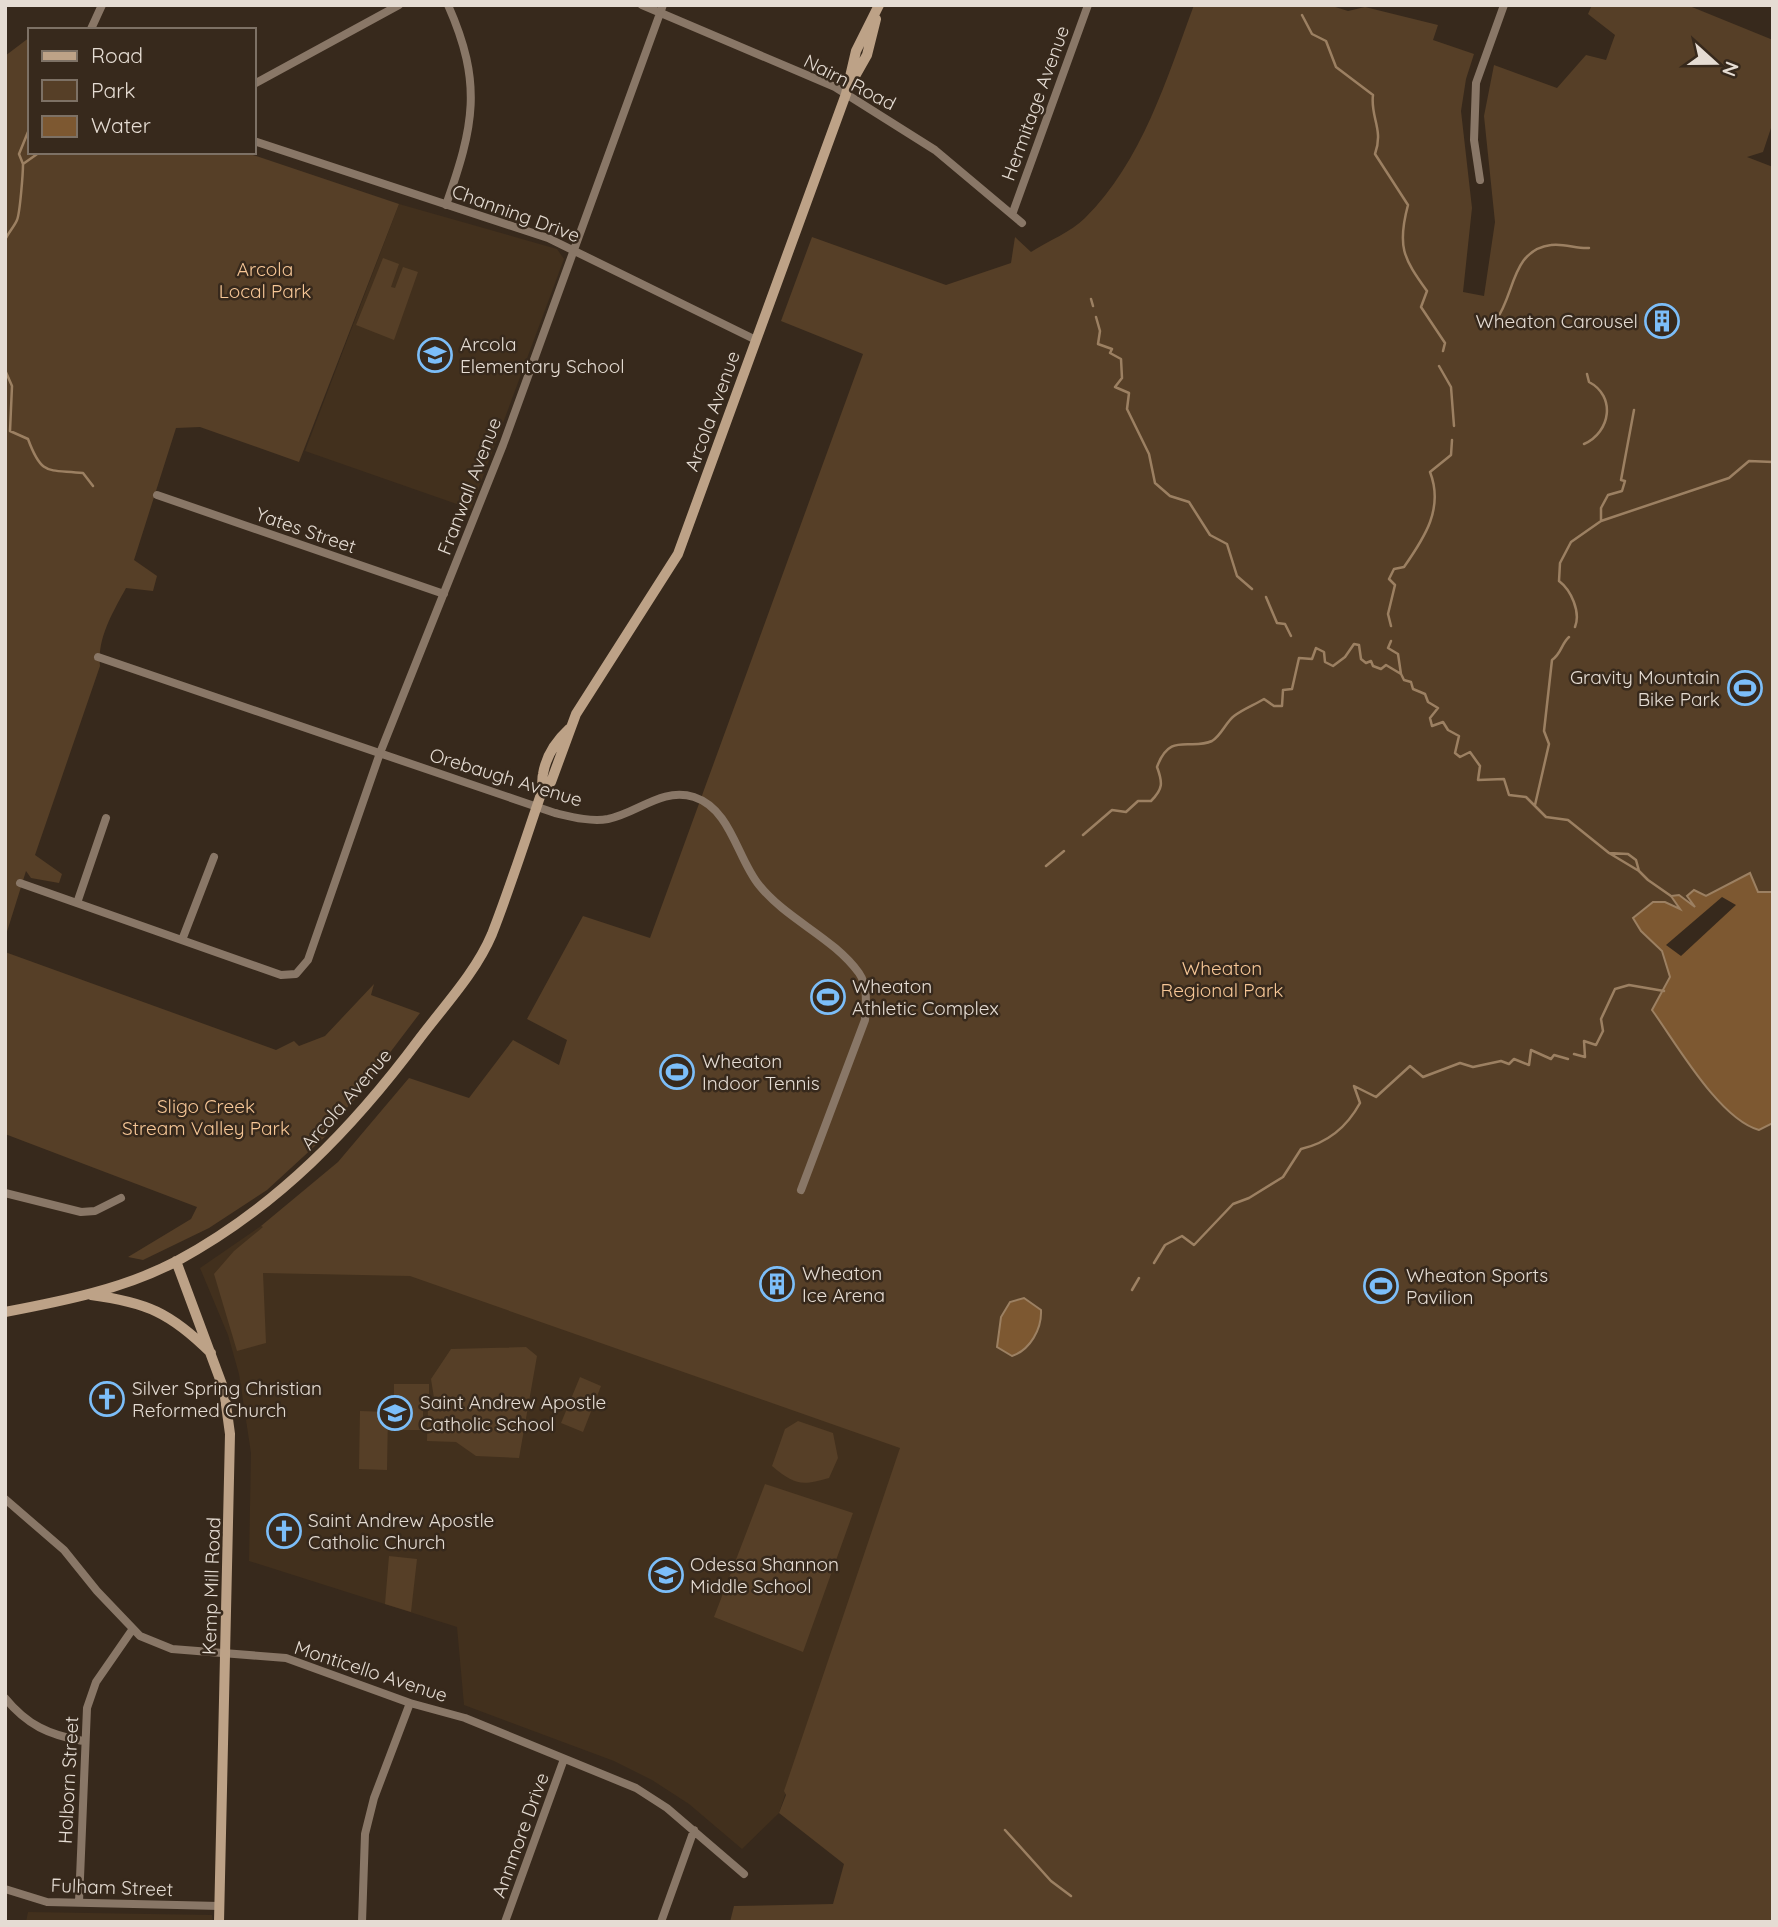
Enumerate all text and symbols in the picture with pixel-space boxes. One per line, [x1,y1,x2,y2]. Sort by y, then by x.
street label: Hermitage Avenue [996,22,1074,184]
legend [28,28,256,154]
north arrow [1680,28,1750,98]
text: Road [91,42,143,68]
street label: Nairn Road [800,49,900,115]
text: N [1717,58,1745,80]
text: Park [91,77,135,103]
text: Water [91,112,151,138]
street label: Channing Drive [449,179,583,247]
park label: Arcola Local Park [219,257,311,303]
building icon: Wheaton Carousel [1643,302,1681,340]
place label: Wheaton Carousel [1475,309,1638,333]
place label: Arcola Elementary School [460,332,625,378]
school or university icon: Arcola Elementary School [416,336,454,374]
street label: Arcola Avenue [679,347,745,475]
street label: Franwall Avenue [432,414,506,558]
street label: Yates Street [253,502,359,558]
place label: Gravity Mountain Bike Park [1570,665,1720,711]
sports icon: Gravity Mountain Bike Park [1726,669,1764,707]
street label: Orebaugh Avenue [427,742,585,812]
park label: Wheaton Regional Park [1161,956,1283,1002]
place label: Wheaton Athletic Complex [852,974,999,1020]
sports icon: Wheaton Athletic Complex [809,978,847,1016]
street label: Arcola Avenue [295,1043,397,1155]
place label: Wheaton Indoor Tennis [702,1049,820,1095]
sports icon: Wheaton Indoor Tennis [658,1053,696,1091]
park label: Sligo Creek Stream Valley Park [122,1094,290,1140]
place label: Wheaton Ice Arena [802,1261,885,1307]
place label: Wheaton Sports Pavilion [1406,1263,1548,1309]
building icon: Wheaton Ice Arena [758,1265,796,1303]
sports icon: Wheaton Sports Pavilion [1362,1267,1400,1305]
place label: Silver Spring Christian Reformed Church [132,1376,322,1422]
church icon: Silver Spring Christian Reformed Church [88,1380,126,1418]
place label: Saint Andrew Apostle Catholic School [420,1390,606,1436]
school or university icon: Saint Andrew Apostle Catholic School [376,1394,414,1432]
place label: Saint Andrew Apostle Catholic Church [308,1508,494,1554]
church icon: Saint Andrew Apostle Catholic Church [265,1512,303,1550]
street label: Kemp Mill Road [197,1517,225,1655]
place label: Odessa Shannon Middle School [690,1552,839,1598]
school or university icon: Odessa Shannon Middle School [647,1556,685,1594]
street label: Monticello Avenue [291,1635,451,1707]
street label: Holborn Street [53,1715,83,1845]
street label: Annmore Drive [486,1769,554,1901]
street label: Fulham Street [50,1873,174,1901]

